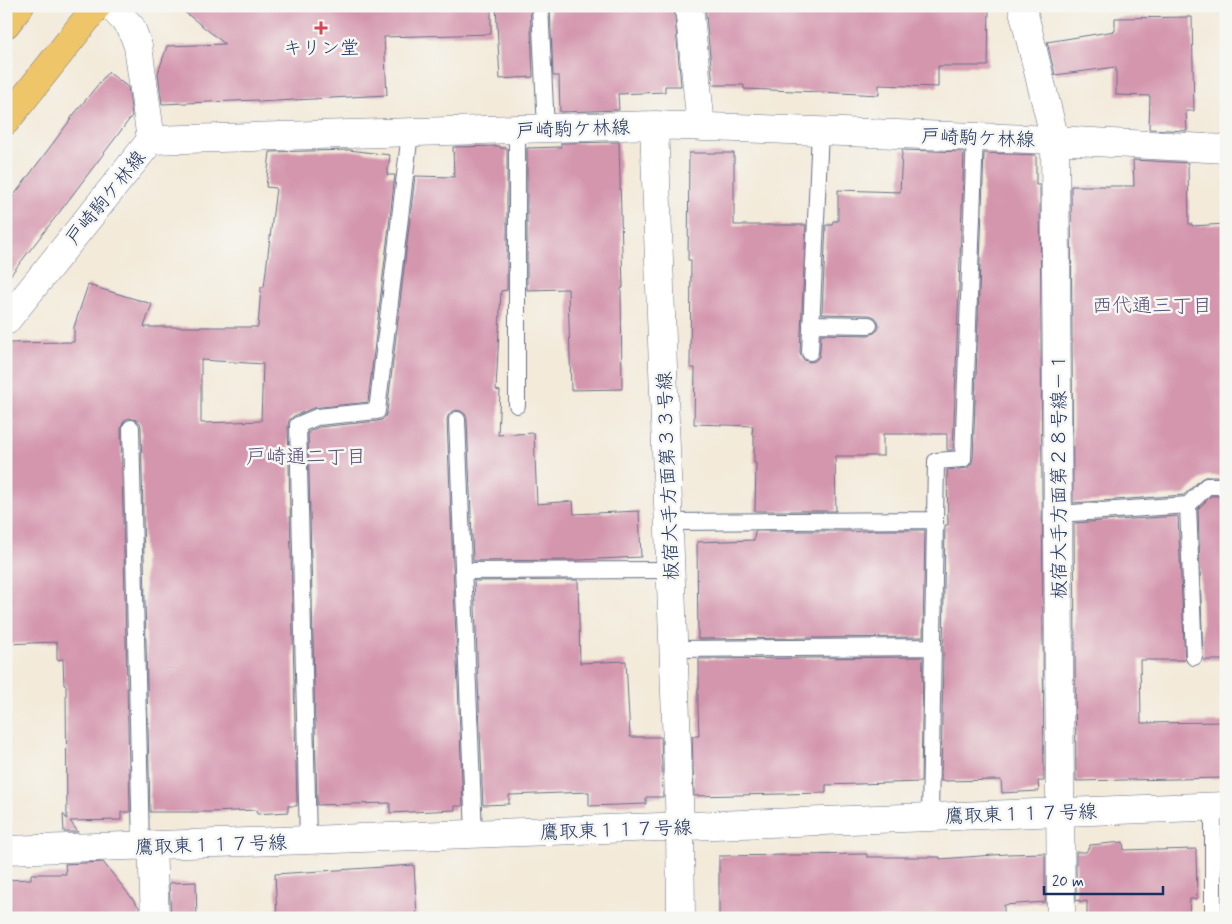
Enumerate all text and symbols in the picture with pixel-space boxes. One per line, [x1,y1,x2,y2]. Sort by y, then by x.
marker: キリン堂 [315,22,327,34]
place label: キリン堂 [283,36,359,61]
street label: 戸崎駒ケ林線 [516,115,630,144]
street label: 戸崎駒ケ林線 [921,124,1035,153]
street label: 戸崎駒ケ林線 [61,146,152,250]
district label: 西代通三丁目 [1092,293,1212,320]
street label: 板宿大手方面第２８号線－１ [1047,352,1072,600]
street label: 板宿大手方面第３３号線 [652,371,685,581]
district label: 戸崎通二丁目 [246,444,366,471]
street label: 鷹取東１１７号線 [945,799,1097,830]
street label: 鷹取東１１７号線 [540,815,692,846]
street label: 鷹取東１１７号線 [135,830,287,861]
scale bar [1044,864,1163,896]
text: 20 m [1052,872,1084,892]

